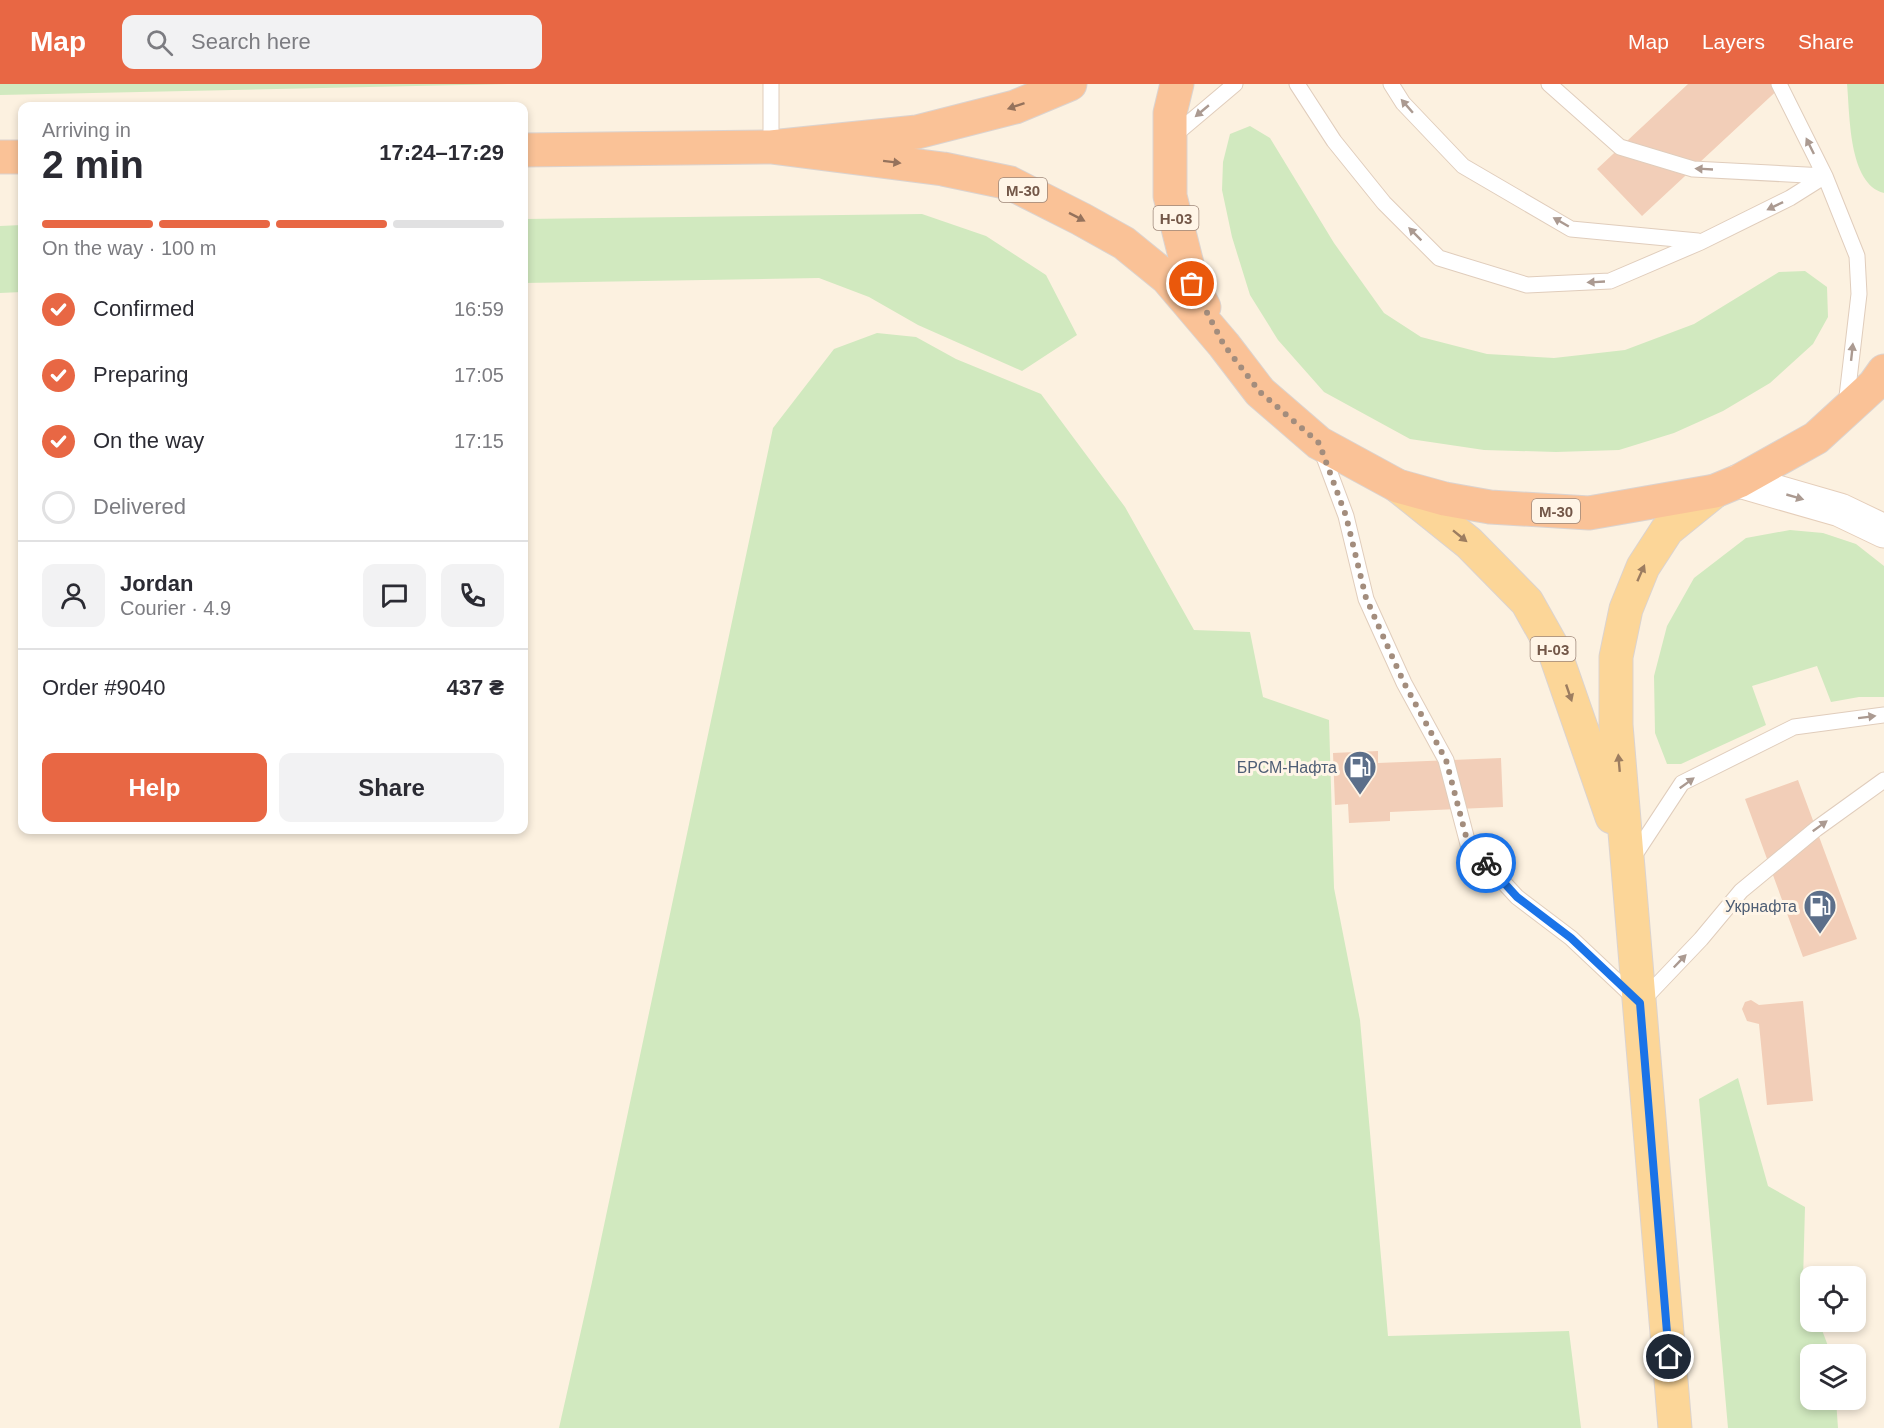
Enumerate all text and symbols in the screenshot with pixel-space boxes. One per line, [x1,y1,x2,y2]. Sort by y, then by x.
search box [122,15,542,69]
text: Map [30,26,86,57]
icon: search [143,26,176,59]
text: Search here [191,29,311,54]
text: Map [1628,30,1669,53]
text: Layers [1702,30,1765,53]
text: Share [1798,30,1854,53]
one-way arrow [1401,99,1414,114]
one-way arrow [1007,102,1025,112]
one-way arrow [1194,105,1210,118]
text: Arriving in [42,119,131,141]
one-way arrow [1806,137,1815,154]
text: 17:24–17:29 [379,140,504,165]
text: 2 min [42,143,144,186]
one-way arrow [882,158,901,167]
one-way arrow [1694,165,1713,174]
road number: М-30 [999,178,1047,202]
one-way arrow [1766,201,1783,210]
road number: Н-03 [1154,206,1198,230]
one-way arrow [1068,212,1085,222]
one-way arrow [1553,217,1569,228]
one-way arrow [1409,228,1423,242]
text: On the way · 100 m [42,237,217,259]
pin [1166,258,1217,309]
icon: bag [1175,267,1208,300]
one-way arrow [1587,277,1606,286]
icon: check [42,293,75,326]
text: Confirmed [93,296,194,321]
text: 16:59 [454,298,504,320]
one-way arrow [1847,342,1857,361]
icon: check [42,359,75,392]
text: Preparing [93,362,188,387]
text: 17:05 [454,364,504,386]
icon: check [42,425,75,458]
text: On the way [93,428,204,453]
text: 17:15 [454,430,504,452]
one-way arrow [1786,493,1804,502]
text: Delivered [93,494,186,519]
road number: М-30 [1532,499,1580,523]
one-way arrow [1452,529,1468,542]
one-way arrow [1636,563,1646,581]
button: person [42,564,105,627]
button: chat [363,564,426,627]
button: phone [441,564,504,627]
text: Jordan [120,571,193,596]
text: Courier · 4.9 [120,597,231,619]
road number: Н-03 [1530,637,1576,661]
text: Order #9040 [42,675,166,700]
text: 437 ₴ [447,675,504,700]
one-way arrow [1565,684,1574,702]
one-way arrow [1858,712,1877,721]
fuel station icon: БРСМ-Нафта [1342,749,1378,796]
button: Help [42,753,267,822]
button: Share [279,753,504,822]
one-way arrow [1614,754,1624,773]
place label: БРСМ-Нафта [1237,759,1337,776]
one-way arrow [1678,777,1694,789]
one-way arrow [1813,821,1828,833]
courier [1456,833,1516,893]
icon: bike [1470,847,1503,880]
fuel station icon: Укрнафта [1802,888,1838,935]
place label: Укрнафта [1725,898,1797,915]
one-way arrow [1673,954,1687,968]
map controls [1800,1266,1866,1410]
button: locate [1800,1266,1866,1332]
pin [1643,1331,1694,1382]
icon: home [1652,1340,1685,1373]
button: layers [1800,1344,1866,1410]

